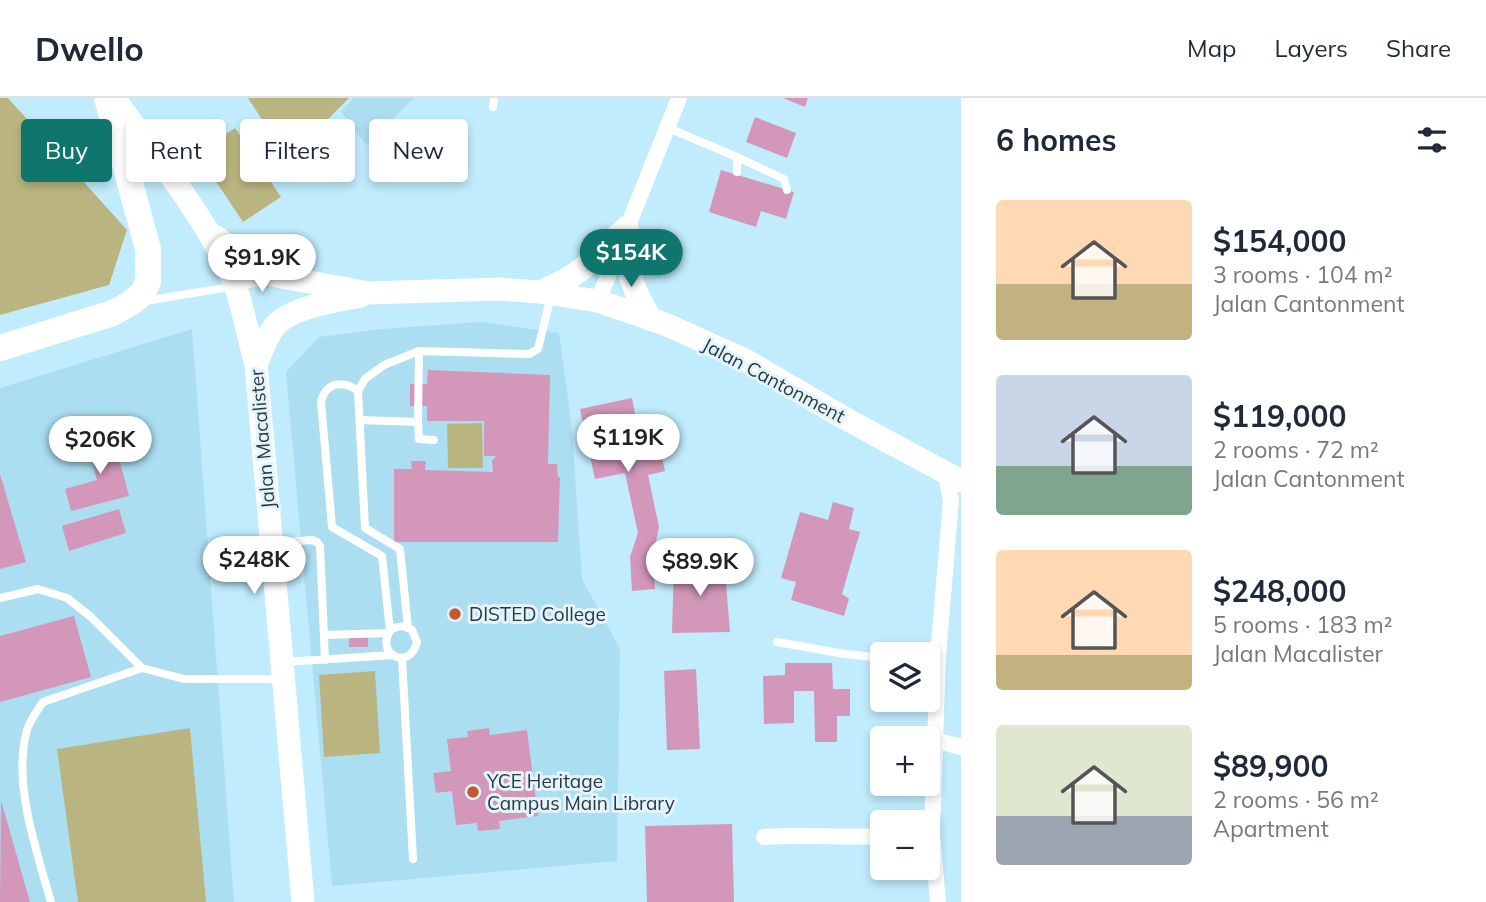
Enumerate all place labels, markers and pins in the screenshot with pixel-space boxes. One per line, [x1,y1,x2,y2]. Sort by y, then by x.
pin: $154K [582,230,680,289]
pin: $91.9K [205,234,319,294]
pin: $119K [579,414,677,474]
pin: $206K [51,416,149,476]
pin: $248K [205,536,303,596]
pin: $89.9K [643,538,757,598]
place label: DISTED College [469,602,606,626]
marker: DISTED College [447,606,463,622]
place label: YCE Heritage Campus Main Library [486,769,675,815]
marker: YCE Heritage Campus Main Library [465,784,481,800]

